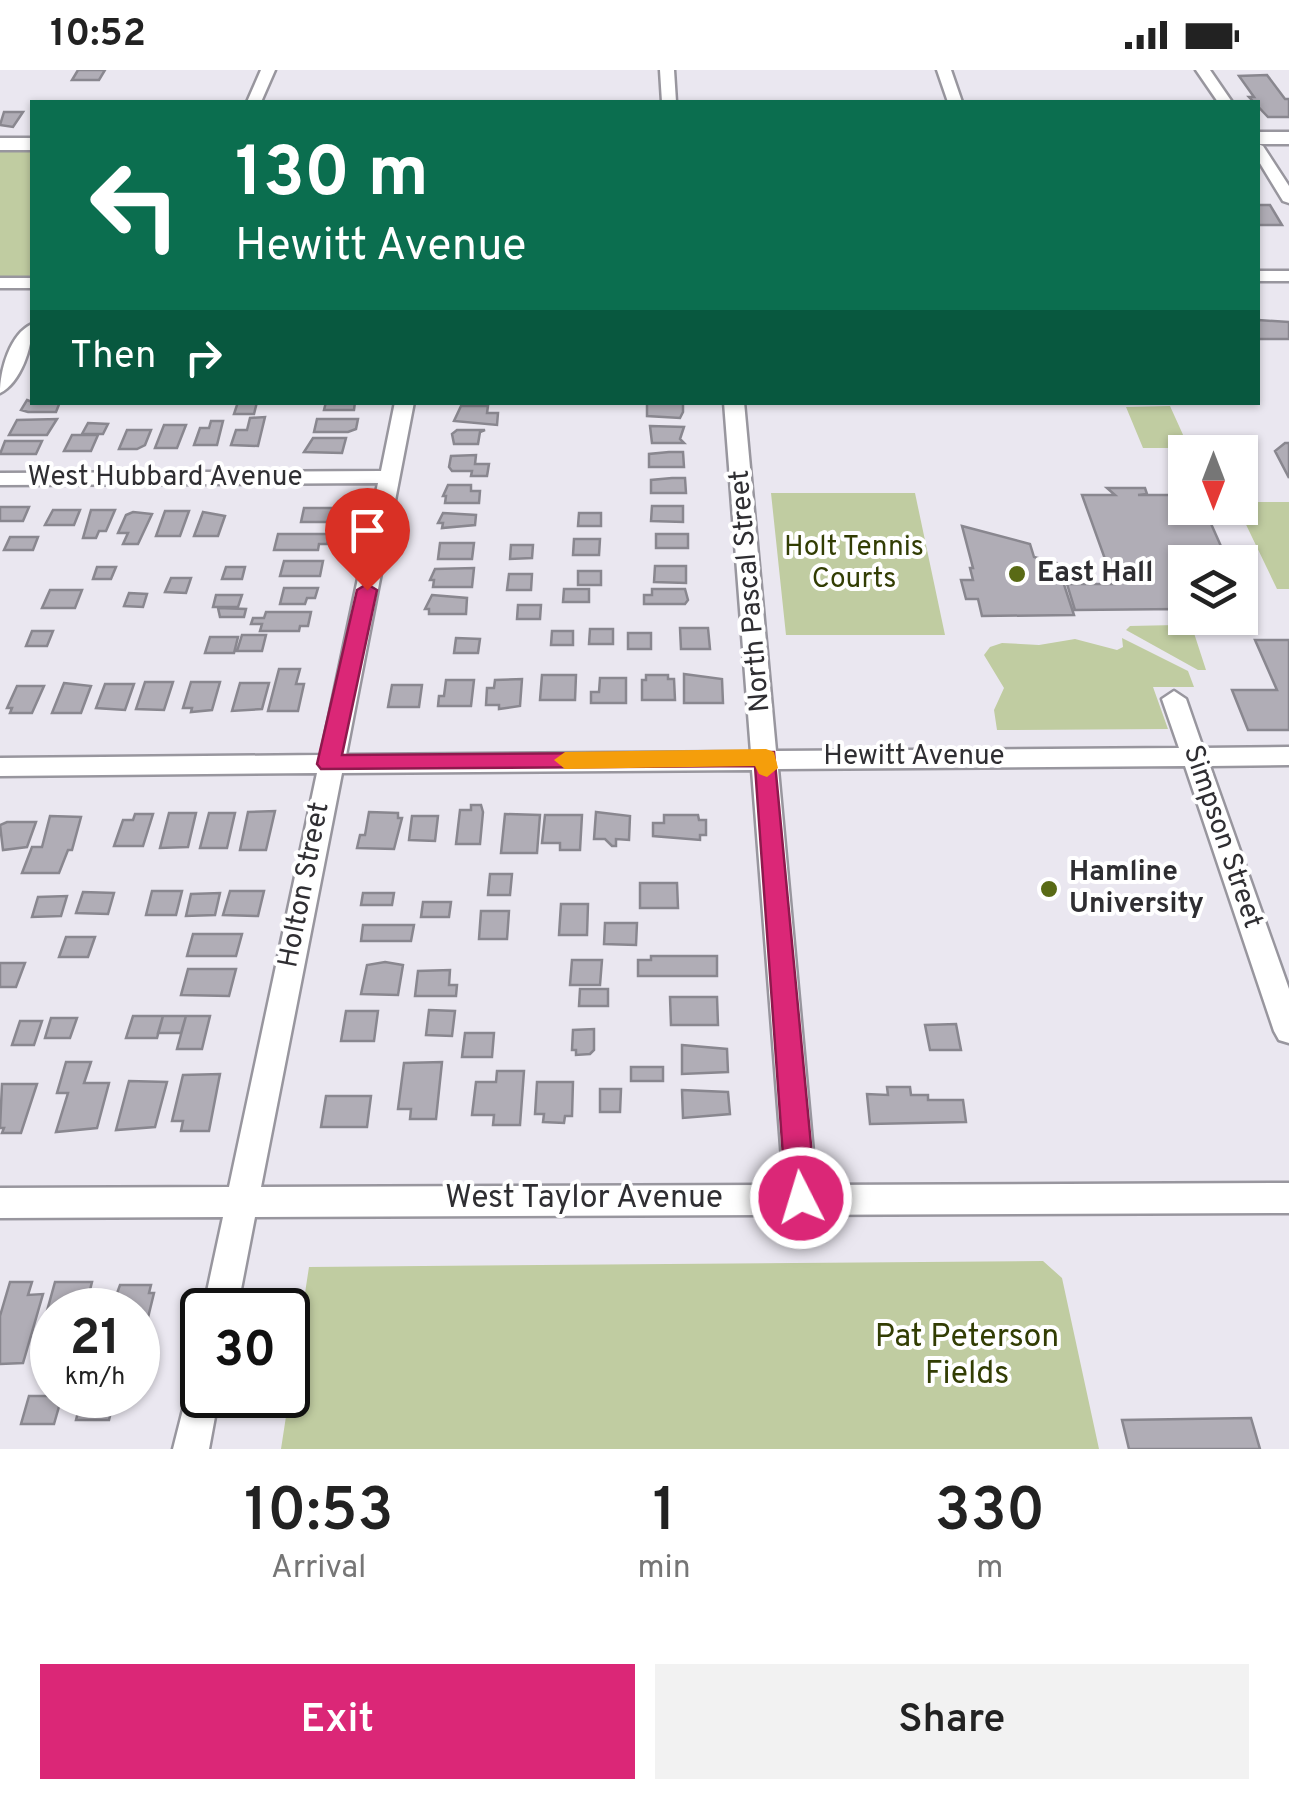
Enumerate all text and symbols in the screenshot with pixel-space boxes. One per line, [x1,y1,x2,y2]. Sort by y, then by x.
text: 10:52 [50,11,146,60]
text: 130 m [235,132,429,221]
icon: left [70,140,200,270]
text: Hewitt Avenue [235,219,527,276]
icon: right [176,330,231,385]
text: Then [70,333,156,382]
north arrow [1168,435,1258,525]
map controls [1168,435,1258,635]
street label: West Hubbard Avenue [27,460,303,496]
street label: North Pascal Street [722,468,780,714]
pin [325,488,410,591]
icon: arrive [340,503,395,558]
park label: Holt Tennis Courts [784,530,924,598]
button: layers [1168,545,1258,635]
place label: East Hall [1037,556,1153,592]
marker: East Hall [1006,563,1028,585]
street label: Hewitt Avenue [823,739,1005,775]
street label: Simpson Street [1174,741,1270,933]
street label: Holton Street [271,799,339,971]
place label: Hamline University [1069,855,1204,923]
marker: Hamline University [1038,878,1060,900]
position arrow [749,1146,853,1250]
street label: West Taylor Avenue [445,1179,723,1219]
speed limit sign: 30 [180,1288,310,1418]
text: 21 [70,1309,120,1372]
park label: Pat Peterson Fields [875,1318,1059,1395]
text: km/h [65,1362,125,1394]
text: 10:53 [244,1476,394,1552]
text: 1 [652,1476,676,1552]
text: 330 [935,1476,1045,1552]
text: Arrival [271,1549,366,1589]
text: min [638,1549,691,1589]
text: m [976,1549,1003,1589]
button: Exit [40,1664,635,1779]
button: Share [655,1664,1249,1779]

